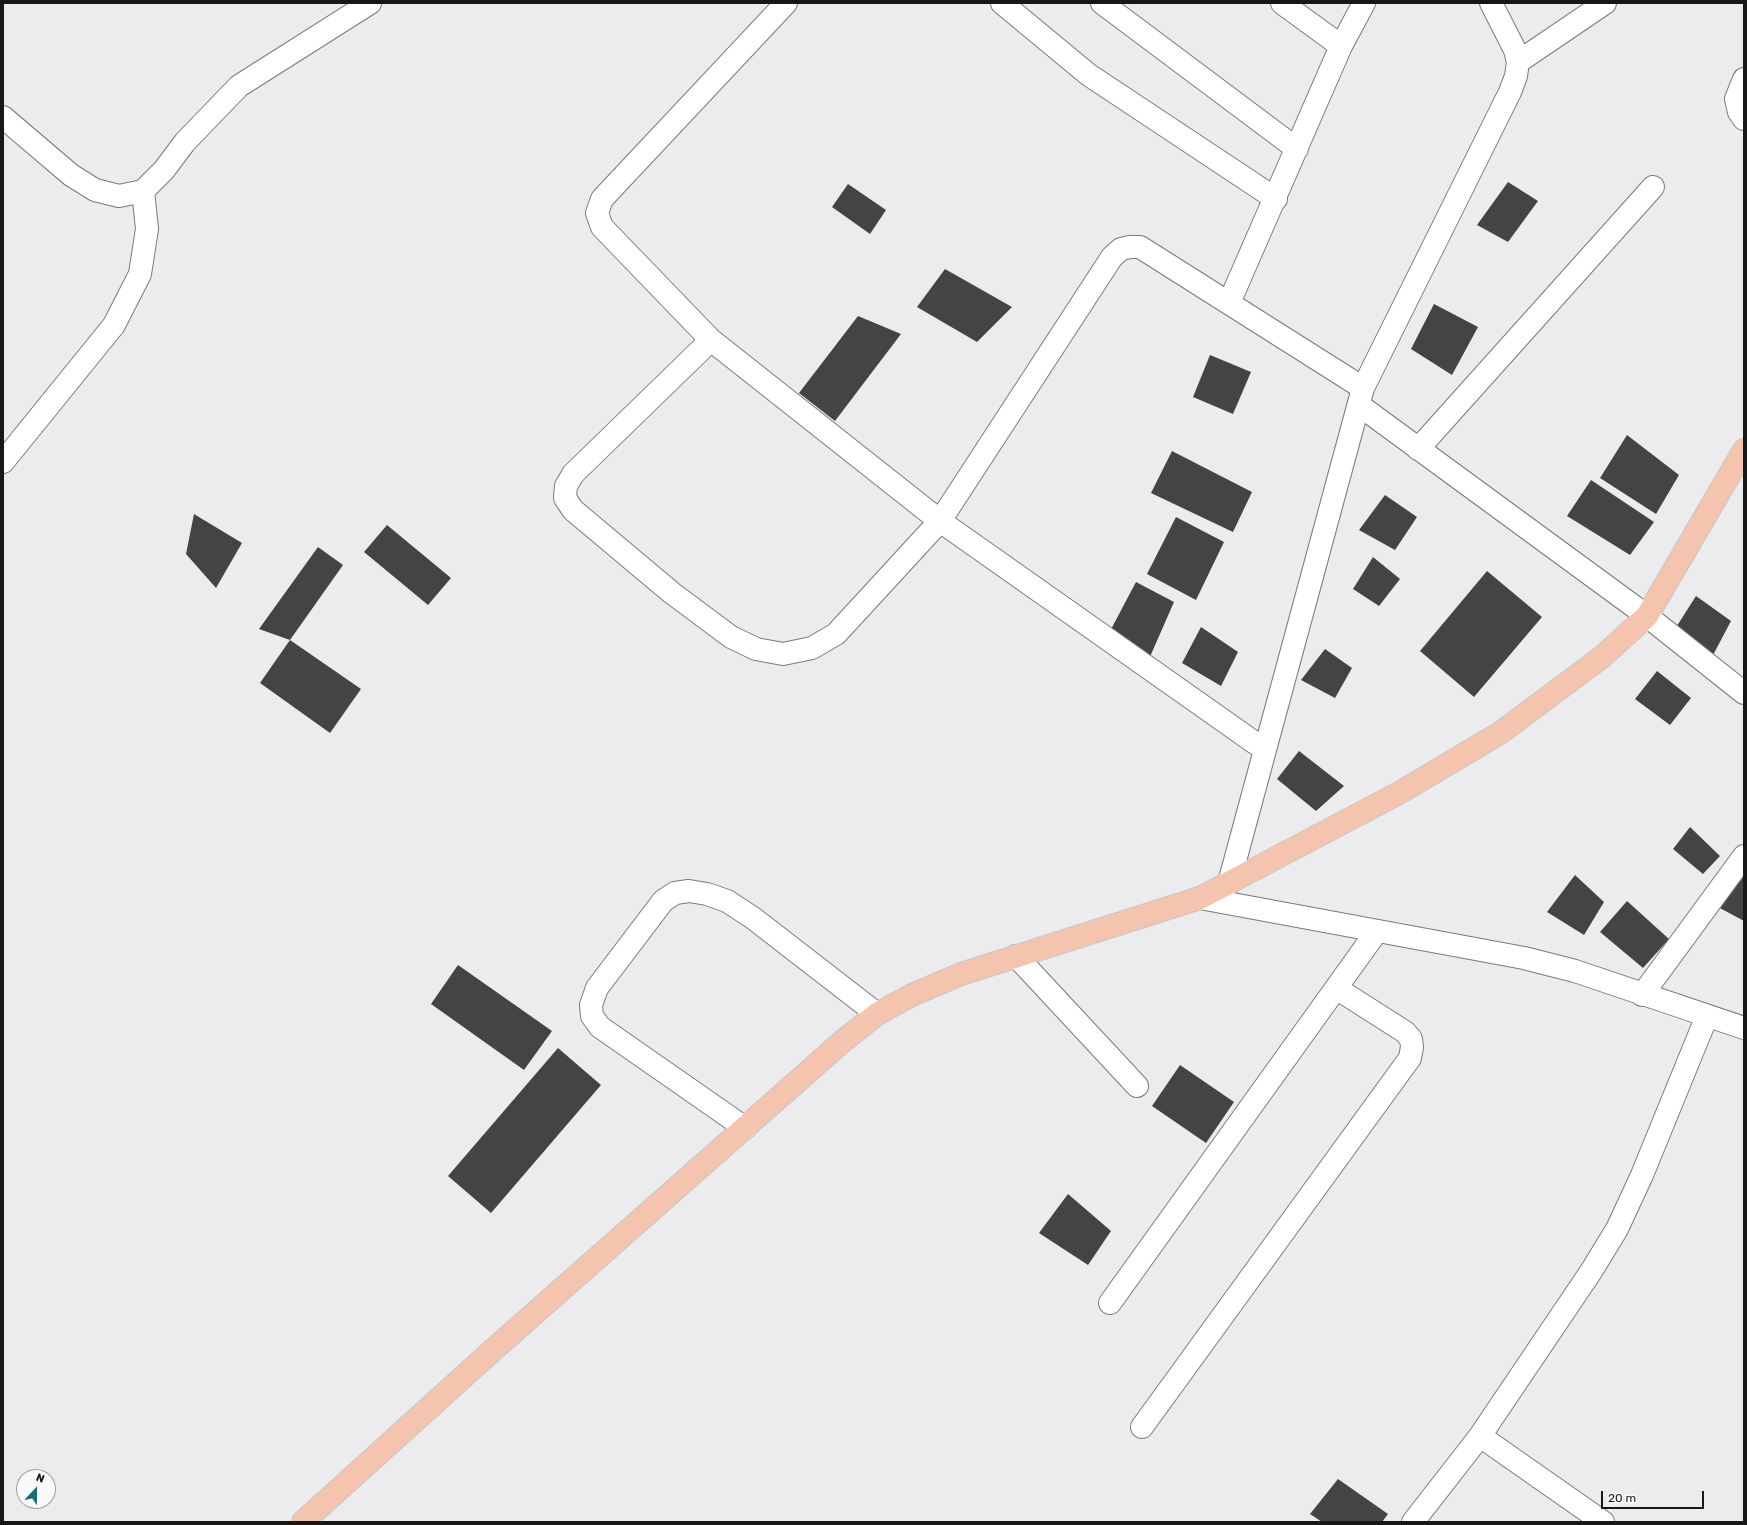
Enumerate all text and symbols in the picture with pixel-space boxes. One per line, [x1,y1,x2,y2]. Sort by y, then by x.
north arrow [16,1469,56,1509]
text: N [34,1471,46,1486]
scale bar [1603,1483,1706,1509]
text: 20 m [1608,1491,1636,1505]

